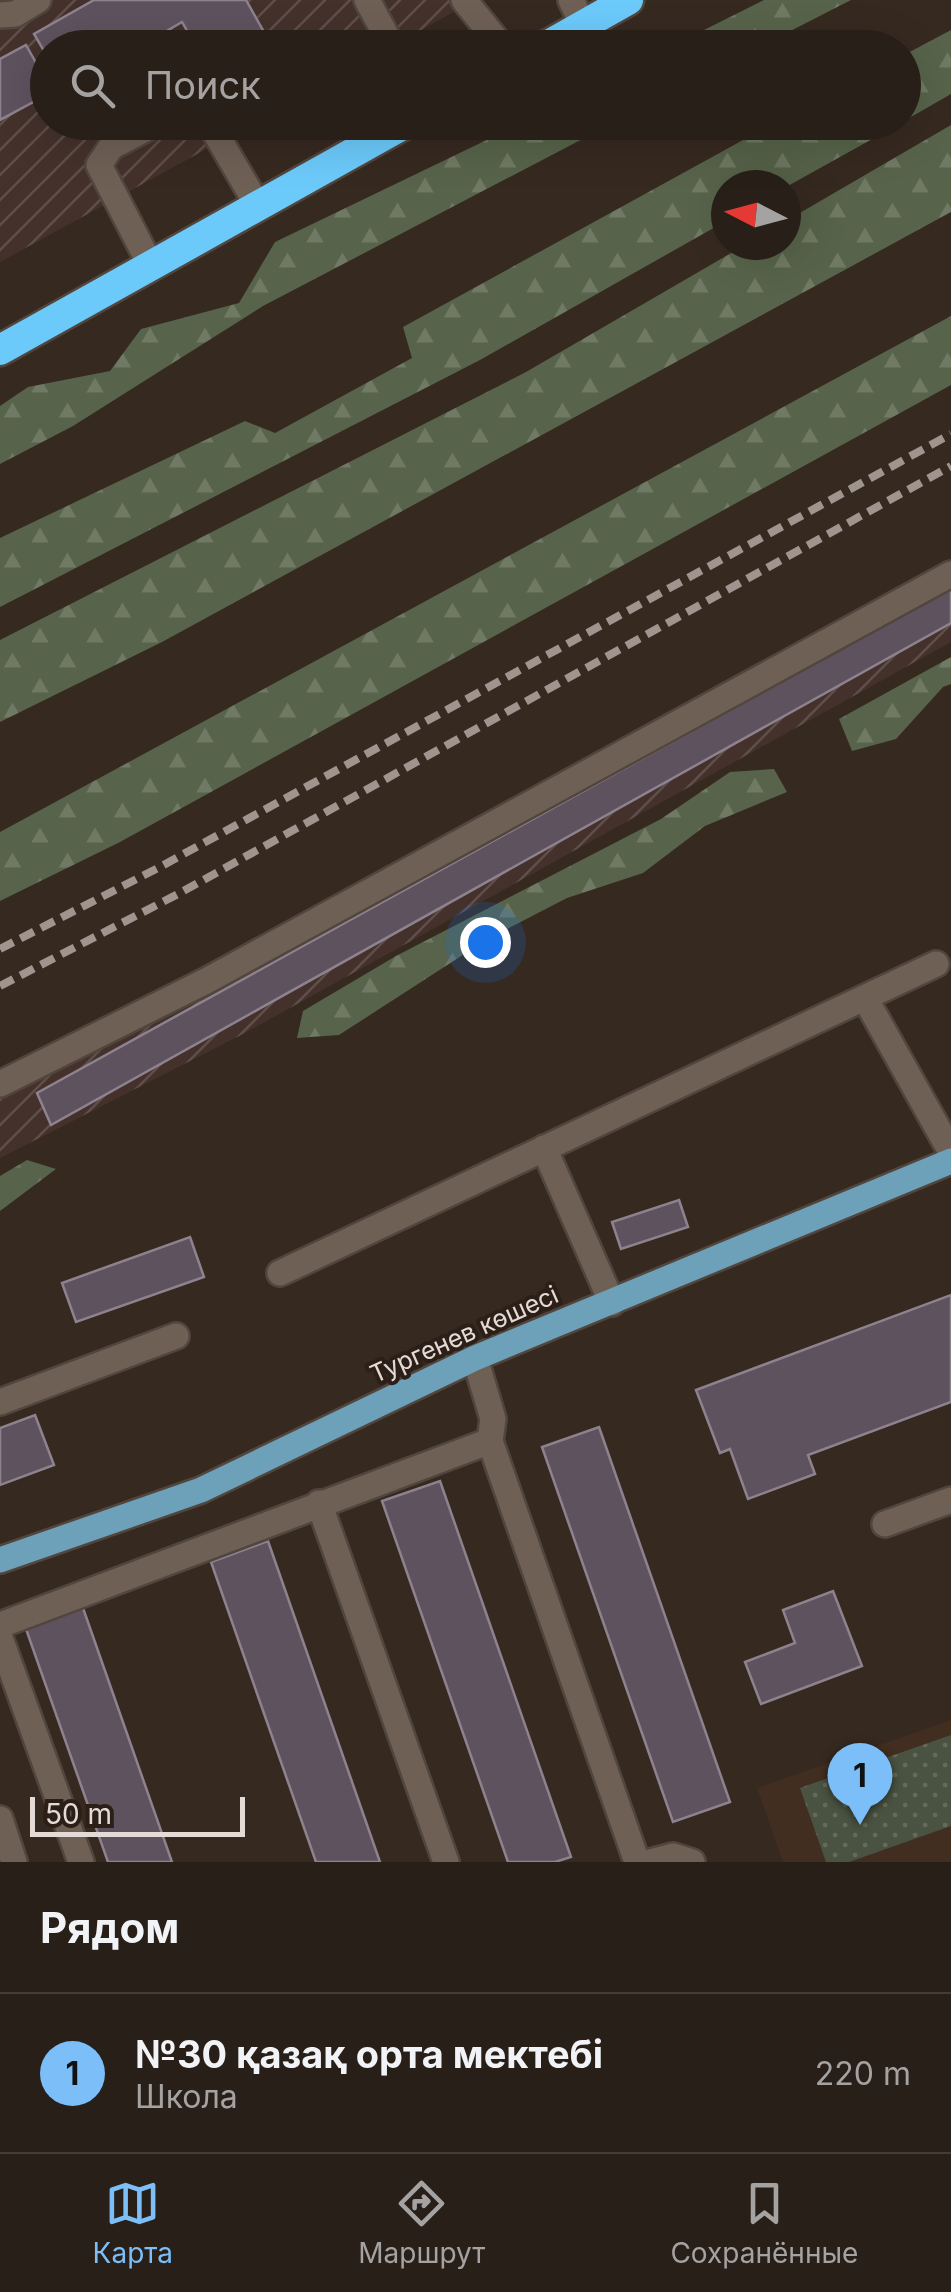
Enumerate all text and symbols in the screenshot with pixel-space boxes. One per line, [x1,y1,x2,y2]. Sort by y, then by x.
search box [30,30,921,140]
icon: search [65,58,120,113]
text: Поиск [145,62,261,108]
north arrow [711,170,801,260]
your location [460,917,511,968]
street label: Тургенев көшесі [365,1279,563,1389]
pin: 1 [828,1742,892,1825]
scale bar [30,1792,245,1836]
text: 50 m [45,1797,112,1831]
text: Рядом [40,1902,179,1953]
text: №30 қазақ орта мектебі [135,2031,603,2077]
text: 1 [66,2054,79,2093]
text: 220 m [815,2054,911,2093]
text: Школа [135,2077,238,2116]
tab: Карта [93,2176,173,2270]
tab: Маршрут [358,2176,485,2270]
tab: Сохранённые [670,2176,858,2270]

